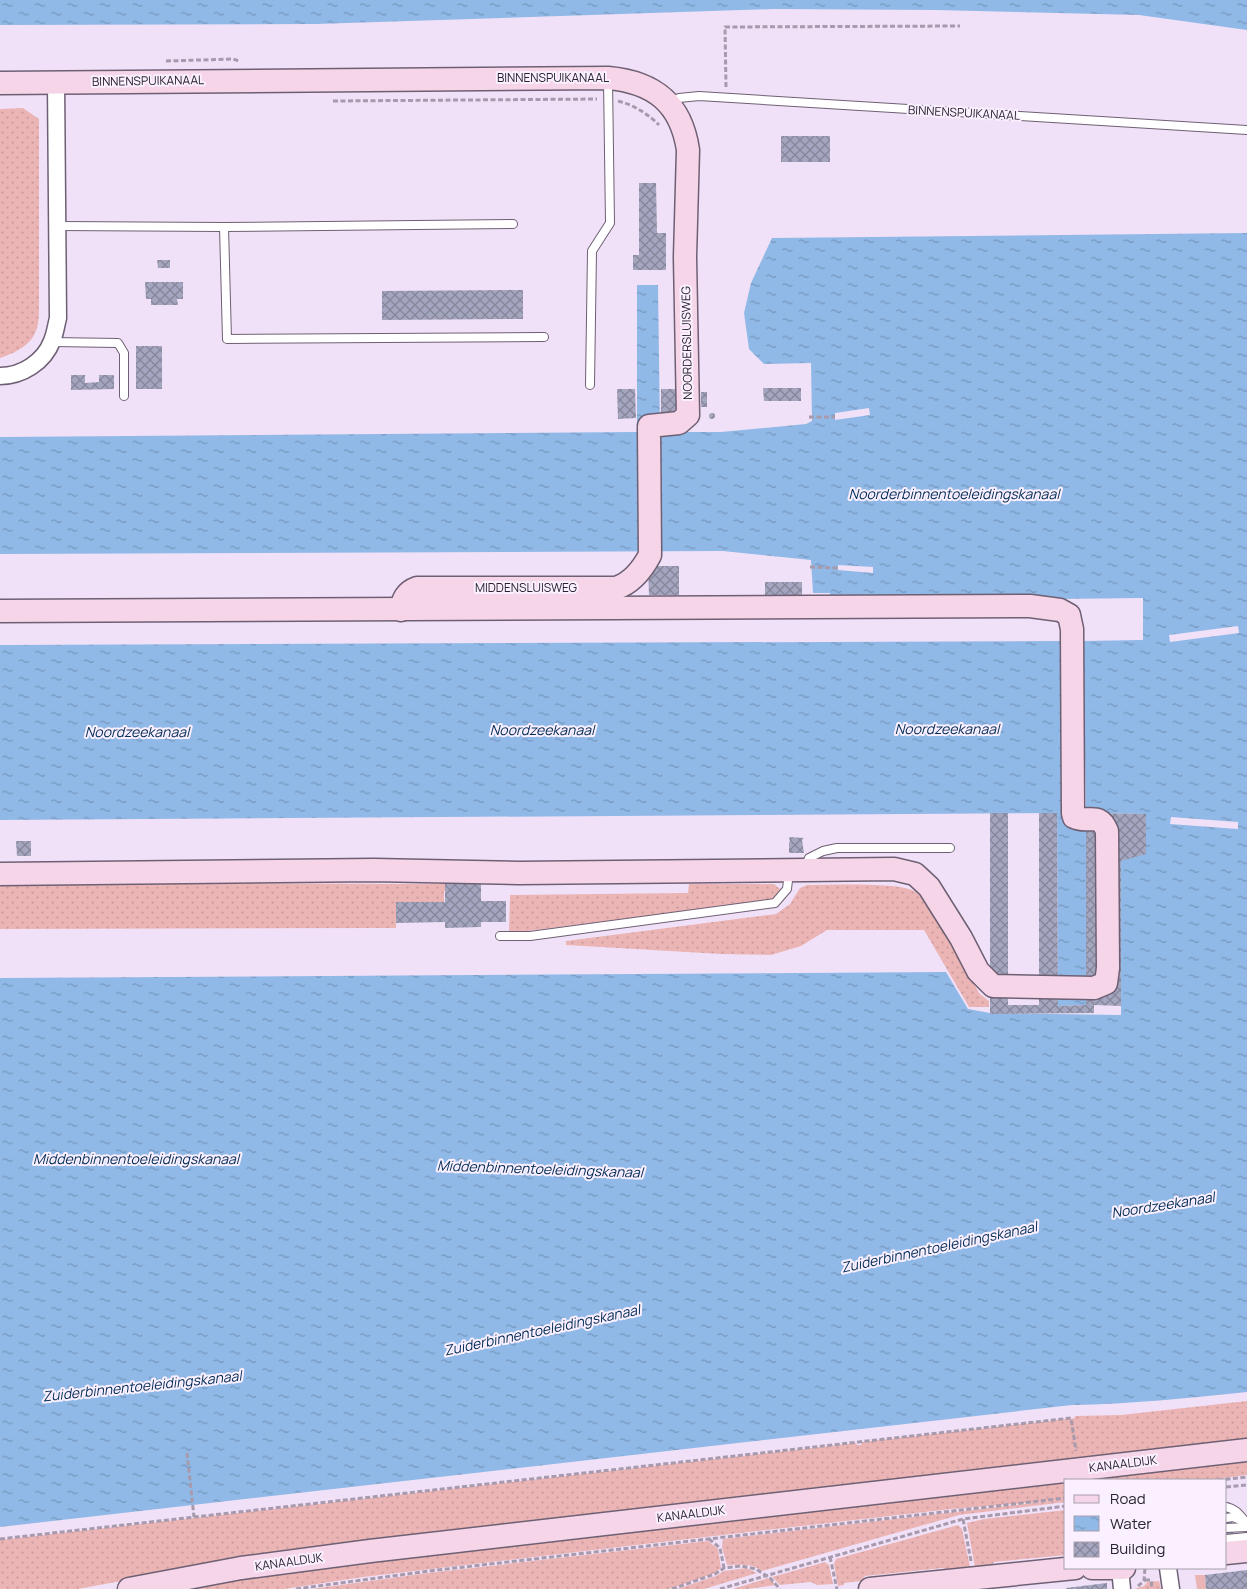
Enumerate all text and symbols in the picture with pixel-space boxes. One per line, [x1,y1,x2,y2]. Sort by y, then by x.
street label: BINNENSPUIKANAAL [497,69,609,86]
street label: BINNENSPUIKANAAL [92,71,204,90]
street label: BINNENSPUIKANAAL [908,101,1021,124]
street label: NOORDERSLUISWEG [677,285,696,400]
water label: Noorderbinnentoeleidingskanaal [849,484,1061,503]
street label: MIDDENSLUISWEG [475,579,578,596]
water label: Noordzeekanaal [895,719,1001,738]
water label: Noordzeekanaal [490,720,596,739]
water label: Noordzeekanaal [85,722,191,741]
water label: Middenbinnentoeleidingskanaal [33,1149,241,1168]
water label: Middenbinnentoeleidingskanaal [437,1155,645,1182]
water label: Noordzeekanaal [1110,1187,1218,1222]
water label: Zuiderbinnentoeleidingskanaal [839,1216,1040,1277]
water label: Zuiderbinnentoeleidingskanaal [442,1299,643,1360]
water label: Zuiderbinnentoeleidingskanaal [41,1365,244,1405]
street label: KANAALDIJK [1088,1451,1159,1476]
legend [1064,1479,1227,1569]
text: Road [1110,1488,1146,1509]
street label: KANAALDIJK [656,1501,727,1526]
text: Water [1110,1513,1152,1534]
text: Building [1110,1538,1165,1559]
street label: KANAALDIJK [254,1548,325,1575]

